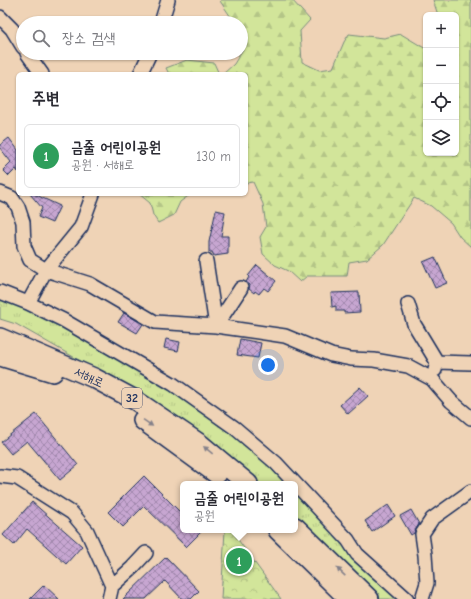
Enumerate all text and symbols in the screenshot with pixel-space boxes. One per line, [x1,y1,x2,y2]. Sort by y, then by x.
map controls [423,12,459,156]
button: + [423,12,459,48]
search box [16,16,248,60]
icon: search [30,27,52,49]
text: 장소 검색 [62,29,115,47]
button: − [423,48,459,84]
button: locate [423,84,459,120]
text: 주변 [32,89,59,108]
button: layers [423,120,459,156]
text: 금줄 어린이공원 [71,138,161,156]
text: 1 [43,149,49,164]
text: 130 m [196,149,231,164]
text: 공원 · 서해로 [71,157,134,172]
your location [258,355,278,375]
street label: 서해로 [72,364,106,390]
road number: 32 [122,388,142,408]
one-way arrow [142,420,153,427]
one-way arrow [202,446,213,455]
popup [180,481,298,533]
text: 금줄 어린이공원 [194,489,284,507]
text: 공원 [194,508,215,523]
pin: 1 [226,546,252,576]
one-way arrow [336,567,346,577]

